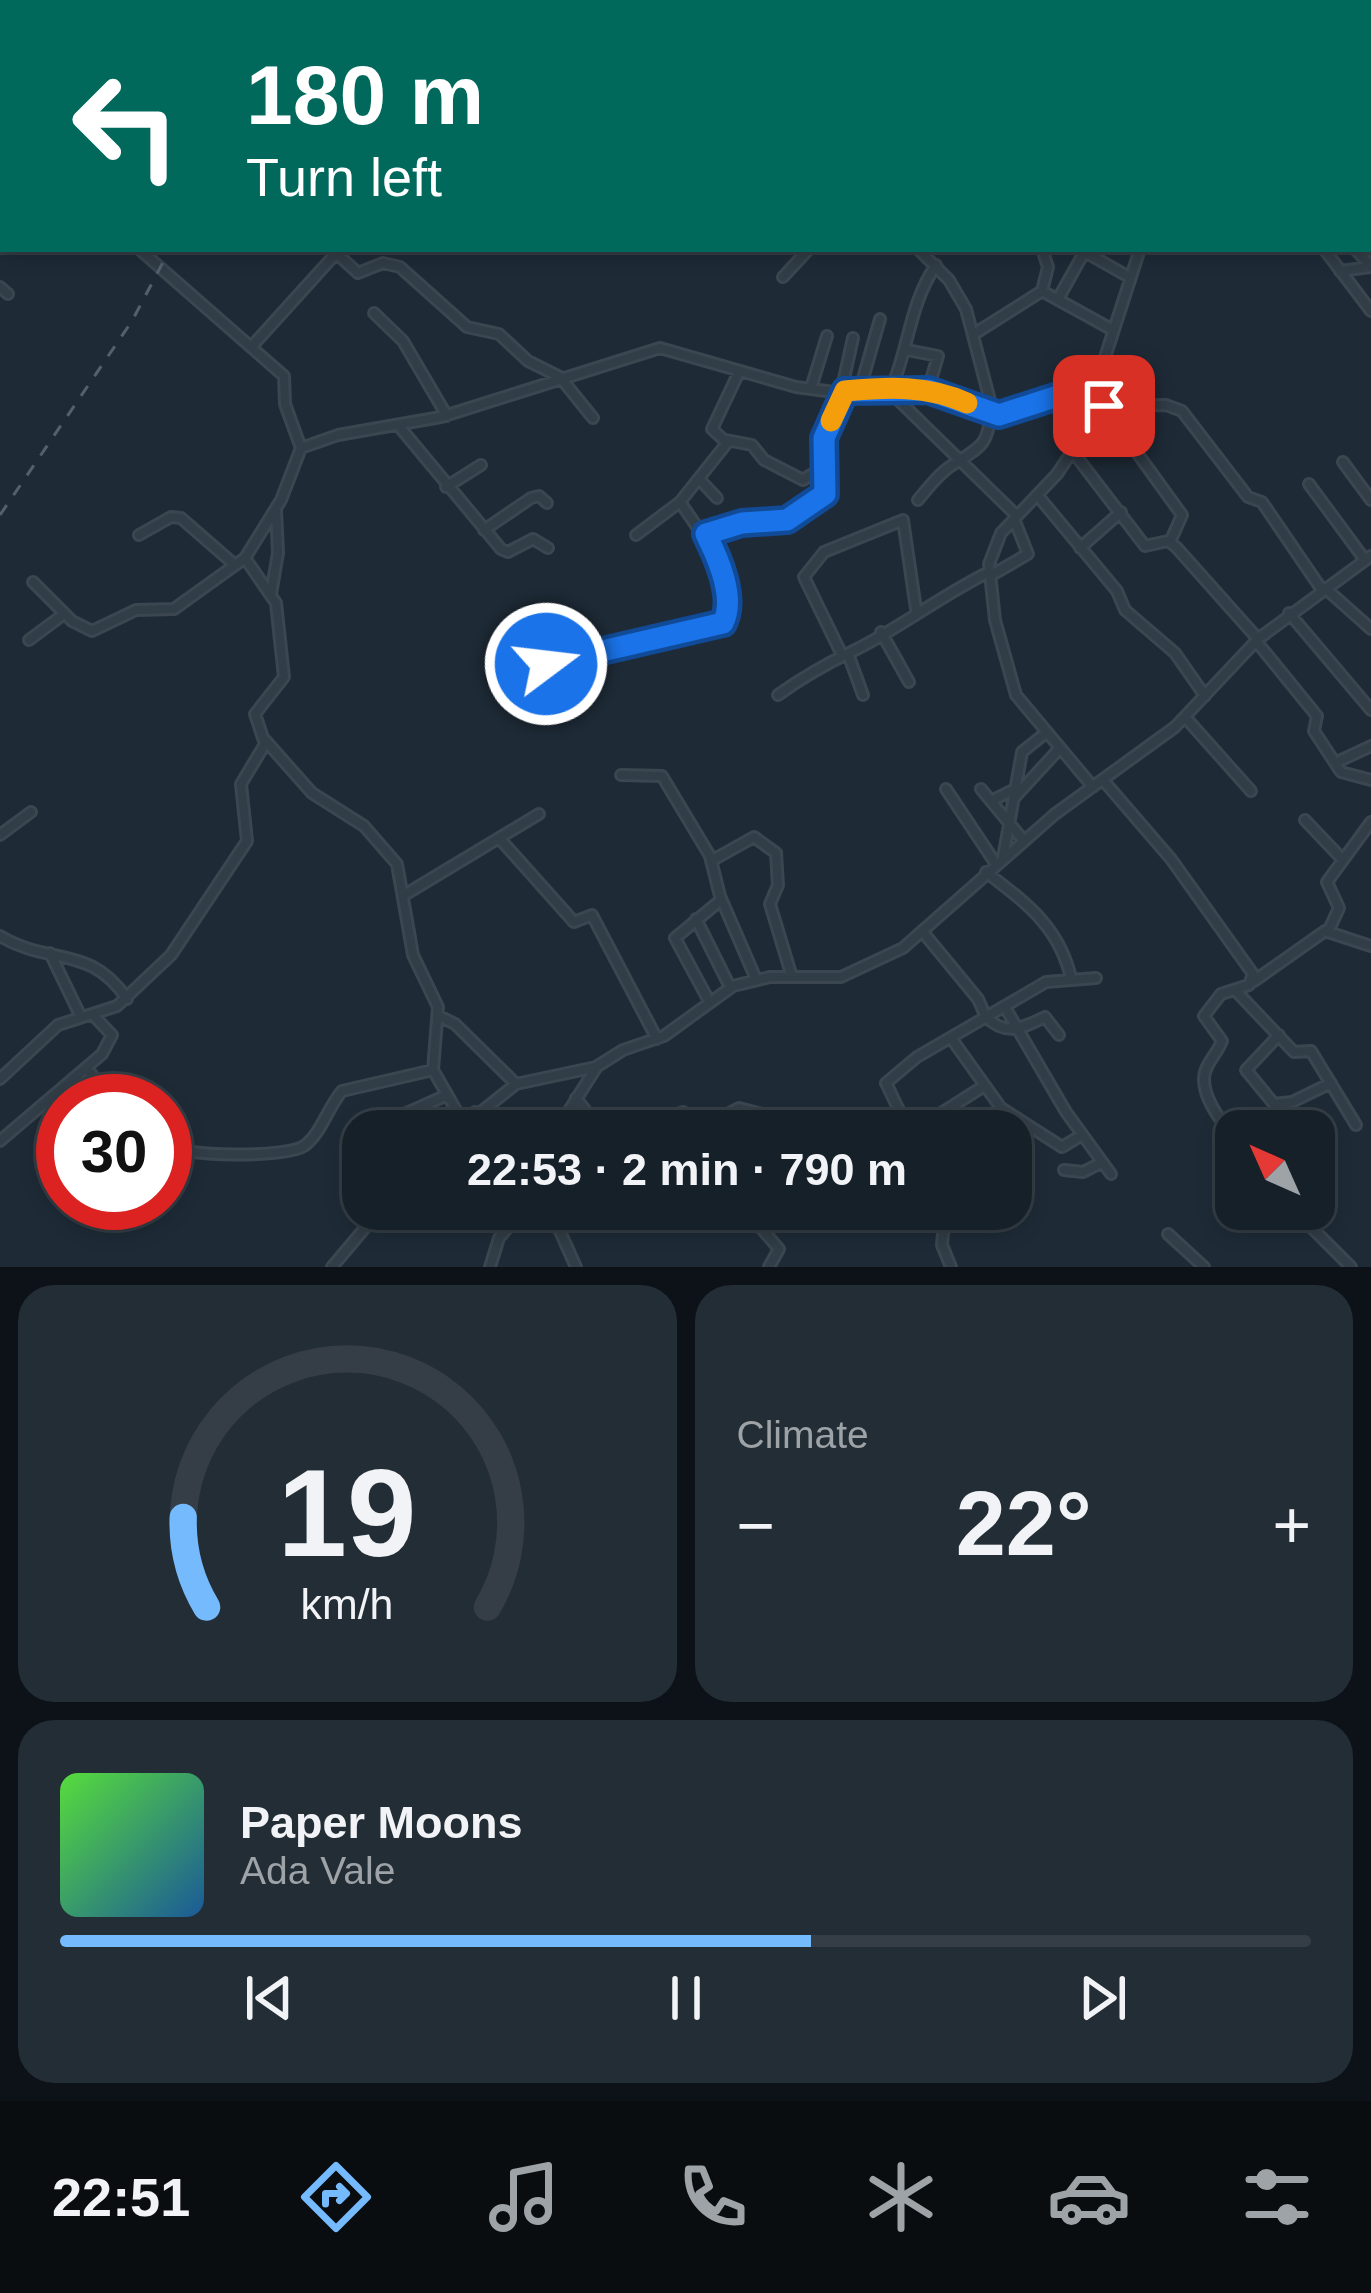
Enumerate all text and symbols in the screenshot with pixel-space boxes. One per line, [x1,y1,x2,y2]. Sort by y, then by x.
icon: left [48,48,204,204]
text: 180 m [246,48,484,142]
text: Turn left [246,147,442,207]
pin [1053,355,1155,457]
icon: arrive [1071,373,1137,439]
position arrow [483,601,609,727]
speed limit sign: 30 [36,1074,192,1230]
north arrow [1215,1110,1335,1230]
map controls [1215,1110,1335,1230]
text: 22:53 · 2 min · 790 m [467,1144,907,1195]
text: Climate [737,1413,869,1456]
text: 19 [278,1443,417,1582]
text: 22° [956,1474,1092,1574]
text: − [737,1488,775,1562]
text: + [1272,1488,1311,1562]
text: km/h [301,1579,394,1627]
text: Paper Moons [240,1797,523,1848]
text: Ada Vale [240,1849,395,1892]
icon: previous [236,1965,302,2031]
icon: pause [653,1965,719,2031]
icon: next [1070,1965,1136,2031]
icon: directions [294,2155,378,2239]
icon: music [482,2155,566,2239]
icon: phone [671,2155,755,2239]
icon: climate [859,2155,943,2239]
icon: car [1047,2155,1131,2239]
icon: filters [1235,2155,1319,2239]
text: 22:51 [52,2167,190,2227]

